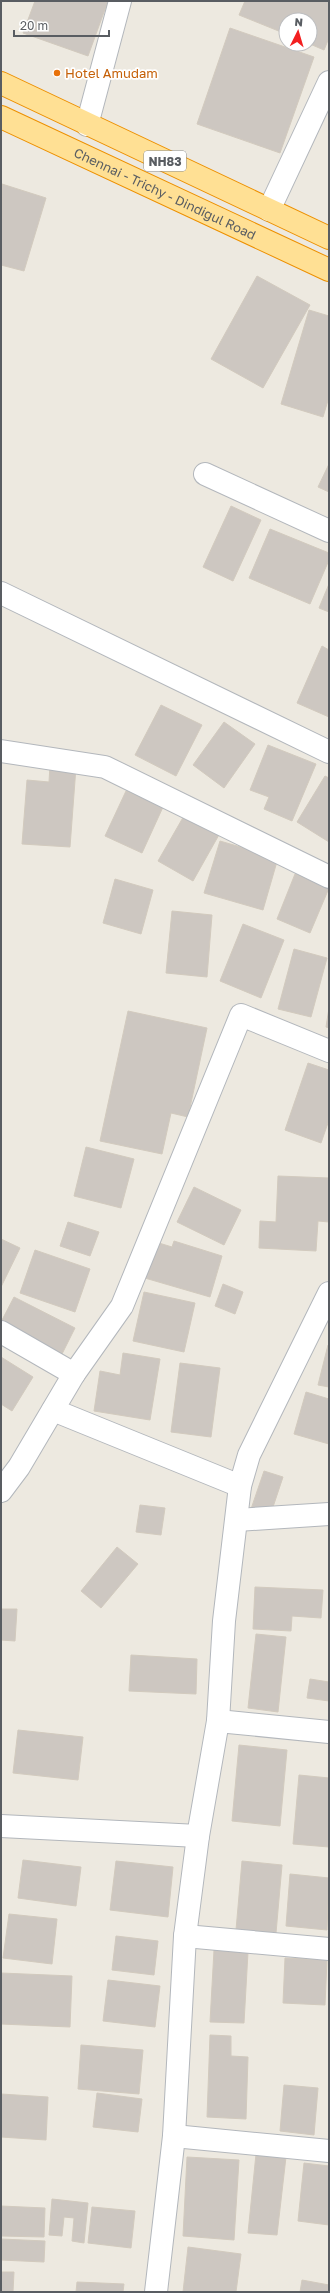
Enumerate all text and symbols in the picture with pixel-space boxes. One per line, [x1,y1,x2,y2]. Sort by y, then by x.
scale bar [14,12,109,38]
north arrow [278,12,318,52]
text: N [294,15,304,28]
text: 20 m [20,18,48,33]
place label: Hotel Amudam [65,65,158,81]
marker: Hotel Amudam [52,68,62,78]
street label: Chennai - Trichy - Dindigul Road [71,144,259,243]
road number: NH83 [144,151,186,171]

